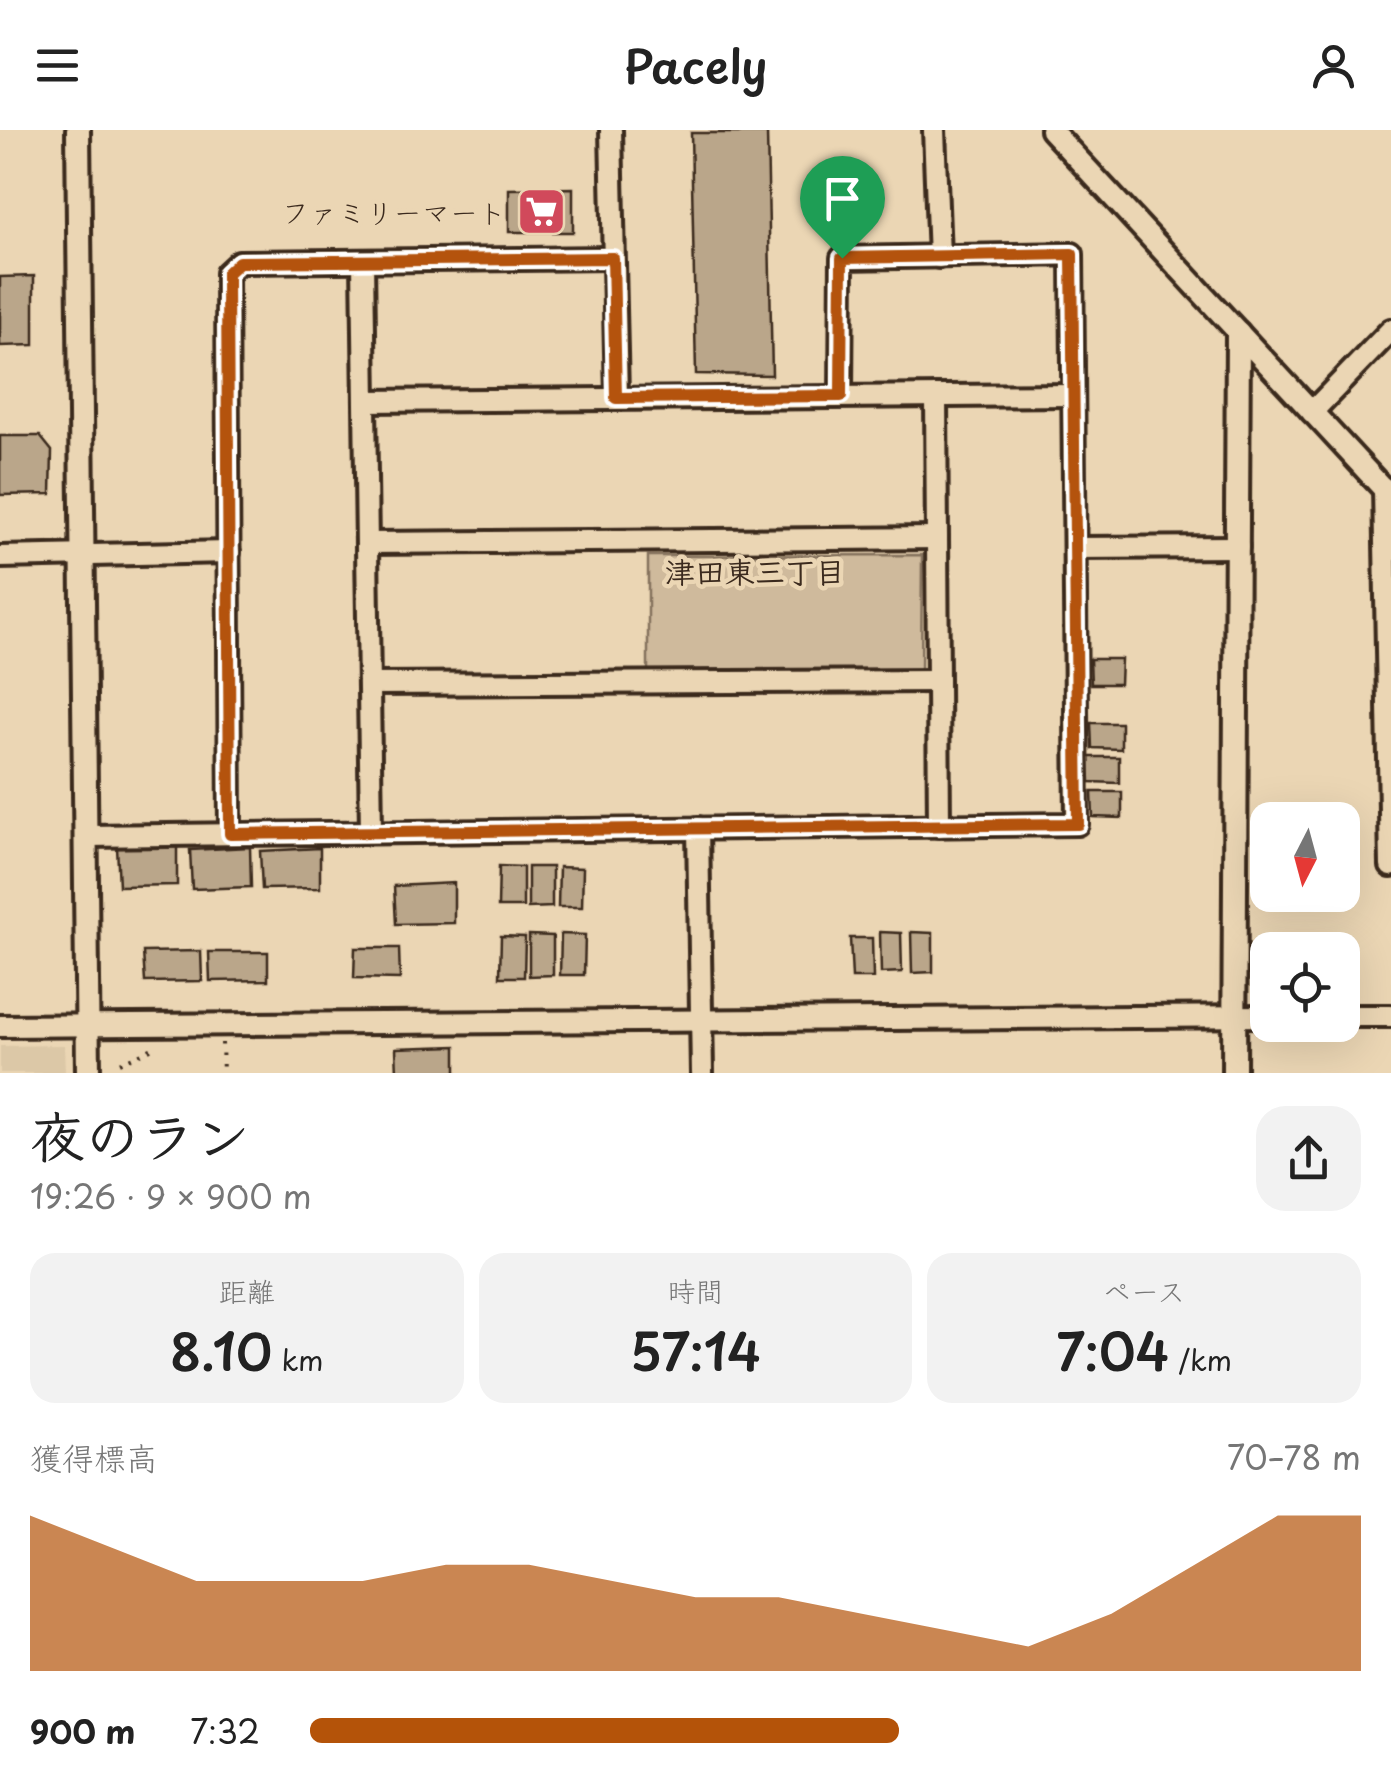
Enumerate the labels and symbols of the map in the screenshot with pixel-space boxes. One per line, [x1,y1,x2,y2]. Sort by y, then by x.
pin [800,156,885,259]
supermarket icon: ファミリーマート [515,185,567,237]
place label: ファミリーマート [281,190,506,233]
district label: 津田東三丁目 [665,548,845,593]
north arrow [1250,802,1360,912]

